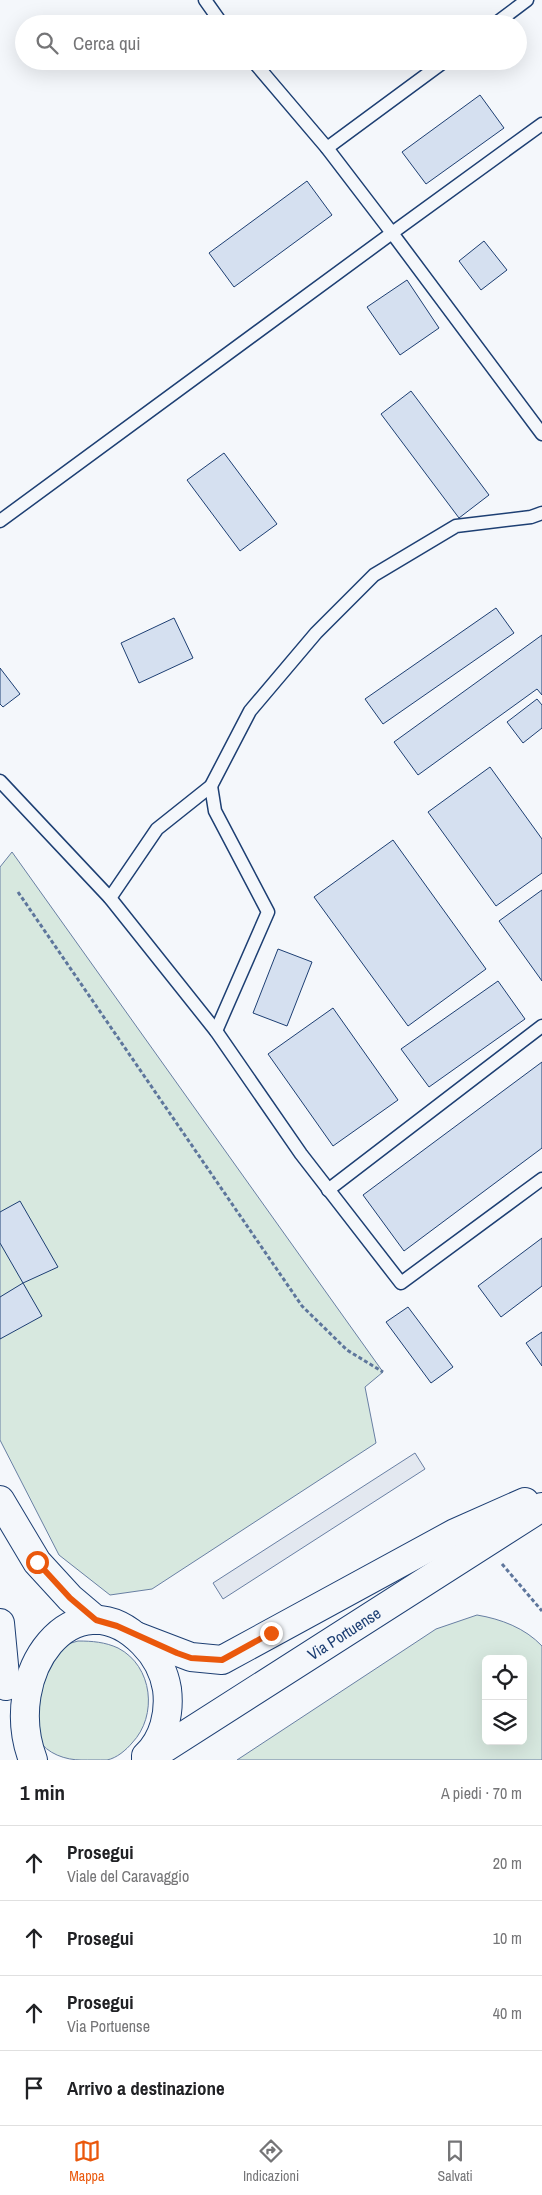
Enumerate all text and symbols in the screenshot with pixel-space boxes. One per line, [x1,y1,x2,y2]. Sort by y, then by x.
search box [15,15,527,70]
icon: search [33,29,61,57]
text: Cerca qui [73,30,141,56]
route start [26,1551,49,1574]
street label: Via Portuense [303,1602,385,1665]
route end [260,1622,283,1645]
map controls [482,1655,527,1745]
button: locate [482,1655,527,1700]
button: layers [482,1700,527,1745]
text: 1 min [20,1778,65,1807]
text: A piedi · 70 m [441,1782,522,1804]
text: Prosegui [67,1839,134,1865]
icon: ahead [20,1849,48,1877]
text: 20 m [493,1852,522,1874]
text: Viale del Caravaggio [67,1865,189,1887]
icon: ahead [20,1924,48,1952]
text: Prosegui [67,1925,134,1951]
text: 10 m [493,1927,522,1949]
text: Prosegui [67,1989,134,2015]
icon: ahead [20,1999,48,2027]
text: 40 m [493,2002,522,2024]
text: Via Portuense [67,2015,150,2037]
icon: arrive [20,2074,48,2102]
text: Arrivo a destinazione [67,2075,225,2101]
tab: Mappa [69,2137,104,2185]
tab: Indicazioni [243,2137,299,2185]
tab: Salvati [438,2137,473,2185]

